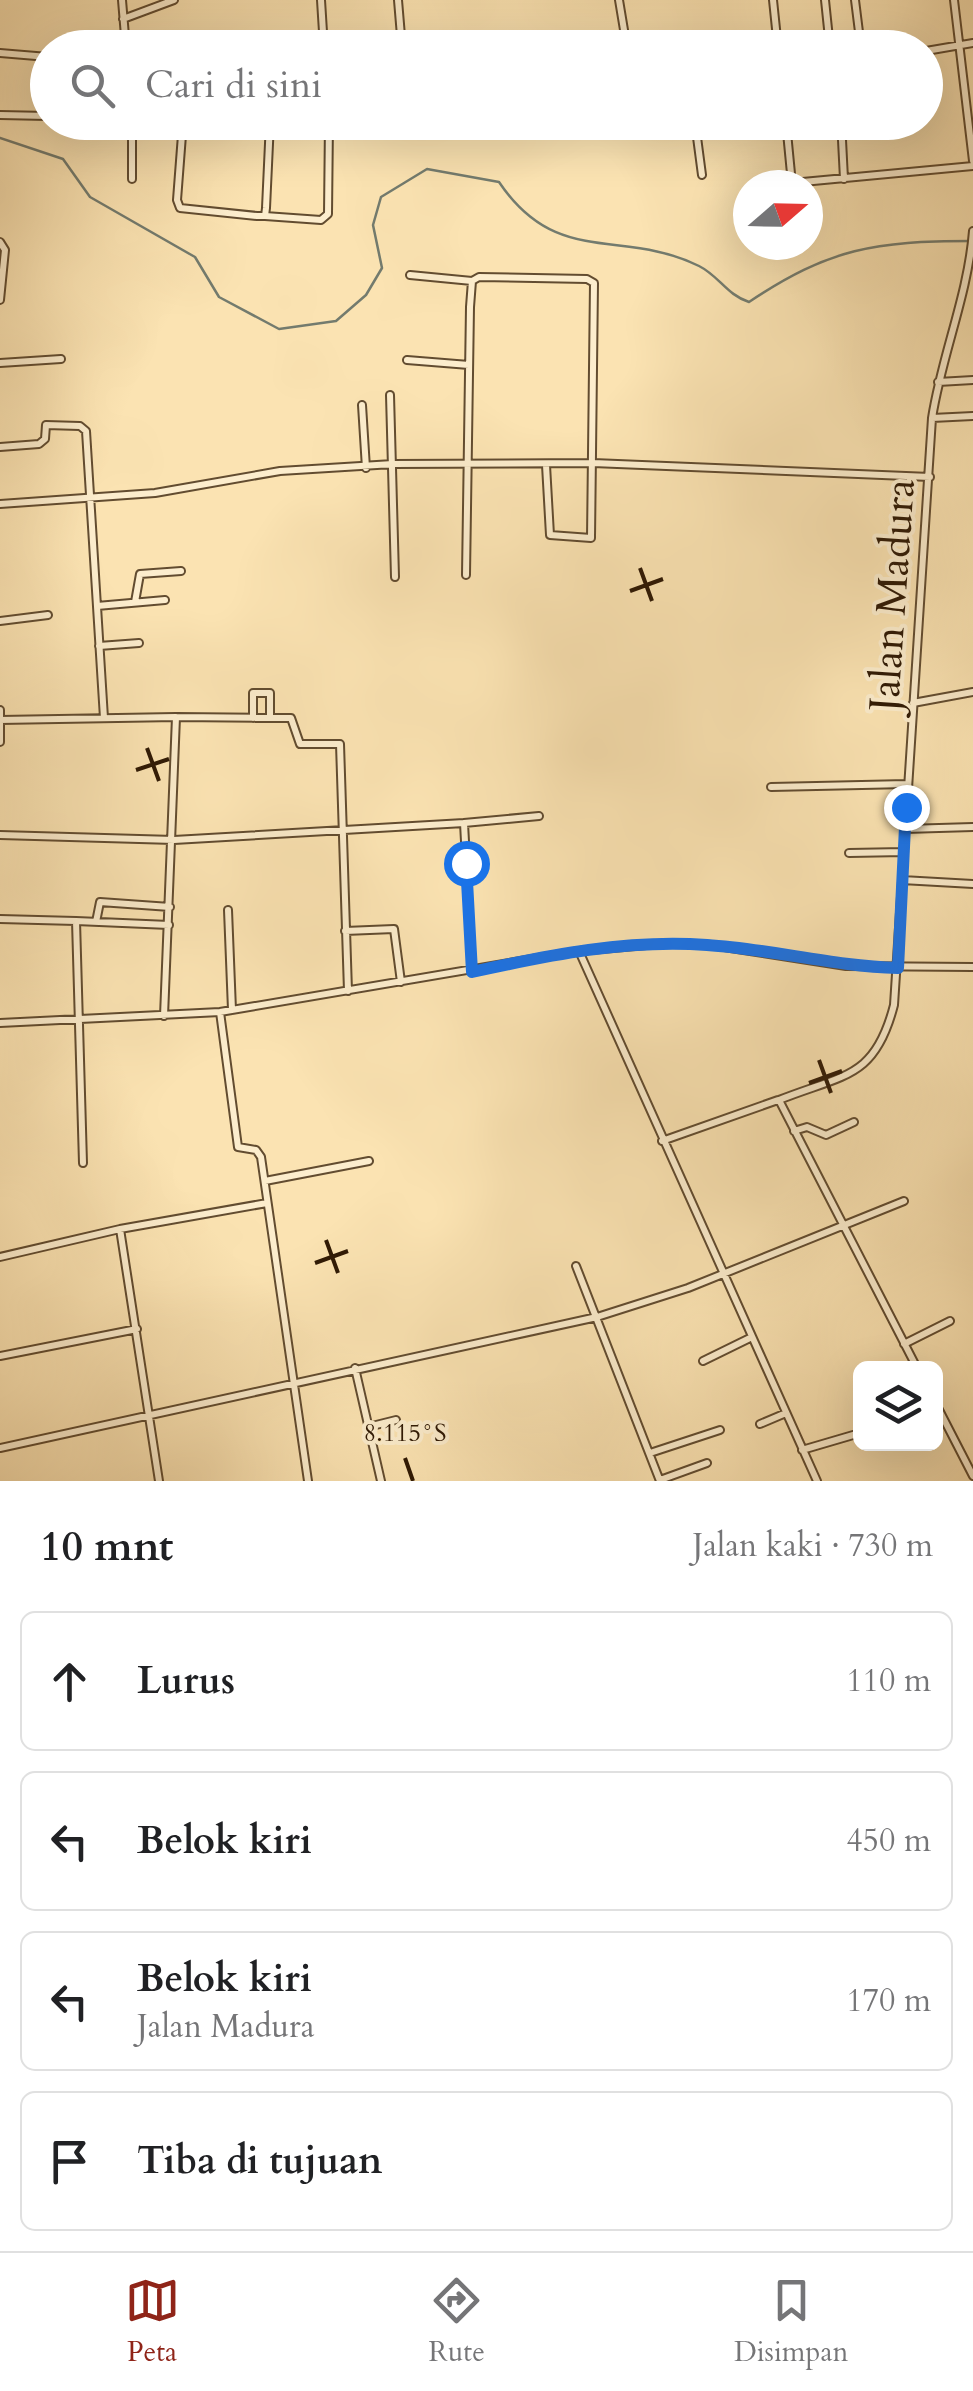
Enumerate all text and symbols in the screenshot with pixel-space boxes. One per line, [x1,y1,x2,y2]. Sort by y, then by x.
search box [30,30,943,140]
icon: search [65,58,120,113]
text: Cari di sini [145,59,322,111]
north arrow [733,170,823,260]
street label: Jalan Madura [856,477,929,719]
route end [884,785,930,831]
route start [444,841,490,887]
map controls [853,1361,943,1451]
button: layers [853,1361,943,1451]
text: 8.115°S [364,1416,446,1450]
text: 10 mnt [40,1518,173,1575]
text: Jalan kaki · 730 m [692,1524,933,1568]
icon: ahead [42,1654,97,1709]
text: Lurus [137,1655,235,1707]
text: 110 m [846,1659,931,1703]
icon: left [42,1814,97,1869]
text: Belok kiri [137,1815,312,1867]
text: 450 m [846,1819,931,1863]
text: Belok kiri [137,1953,312,2005]
icon: left [42,1974,97,2029]
text: 170 m [846,1979,931,2023]
text: Jalan Madura [137,2005,314,2049]
icon: arrive [42,2134,97,2189]
text: Tiba di tujuan [137,2135,382,2187]
tab: Peta [125,2273,180,2371]
tab: Rute [429,2273,485,2371]
tab: Disimpan [734,2273,848,2371]

